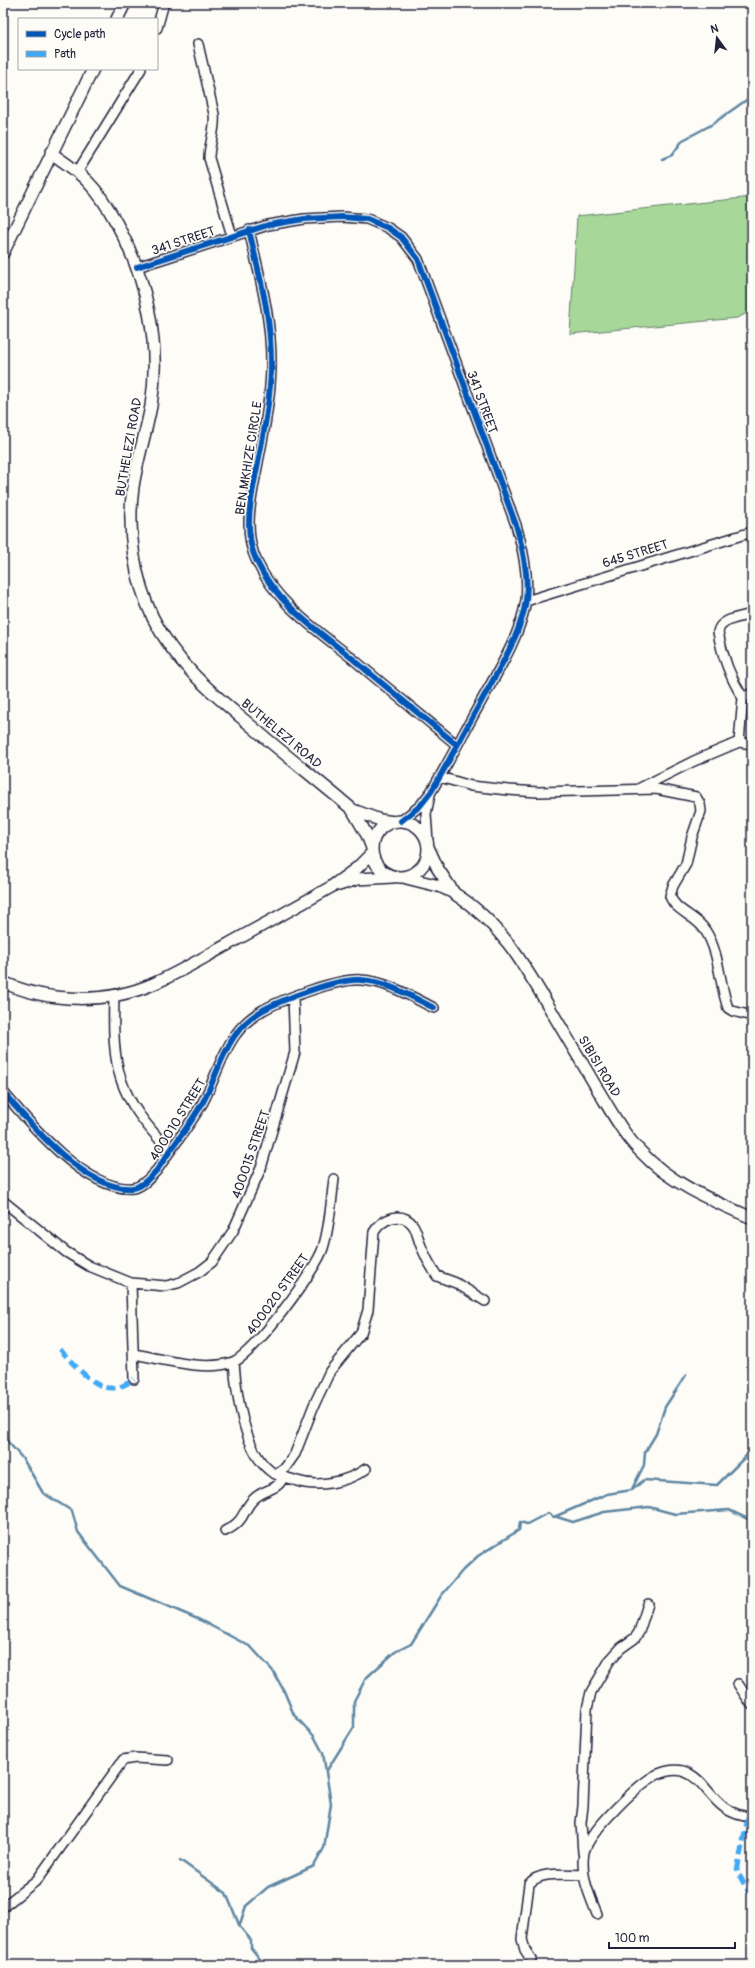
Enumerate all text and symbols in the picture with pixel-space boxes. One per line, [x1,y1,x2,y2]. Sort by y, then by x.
legend [18,18,158,70]
north arrow [697,18,737,58]
text: N [709,21,720,36]
text: Cycle path [54,27,106,42]
text: Path [54,47,76,62]
street label: 341 STREET [150,223,217,259]
street label: 341 STREET [463,369,501,436]
street label: BUTHELEZI ROAD [112,397,146,498]
street label: BEN MKHIZE CIRCLE [232,400,266,516]
street label: 645 STREET [600,536,670,572]
street label: BUTHELEZI ROAD [238,696,325,772]
street label: SIBISI ROAD [575,1033,624,1100]
street label: 400010 STREET [146,1075,210,1164]
street label: 400015 STREET [228,1108,274,1201]
street label: 400020 STREET [243,1251,313,1338]
scale bar [609,1924,735,1950]
text: 100 m [615,1931,650,1946]

